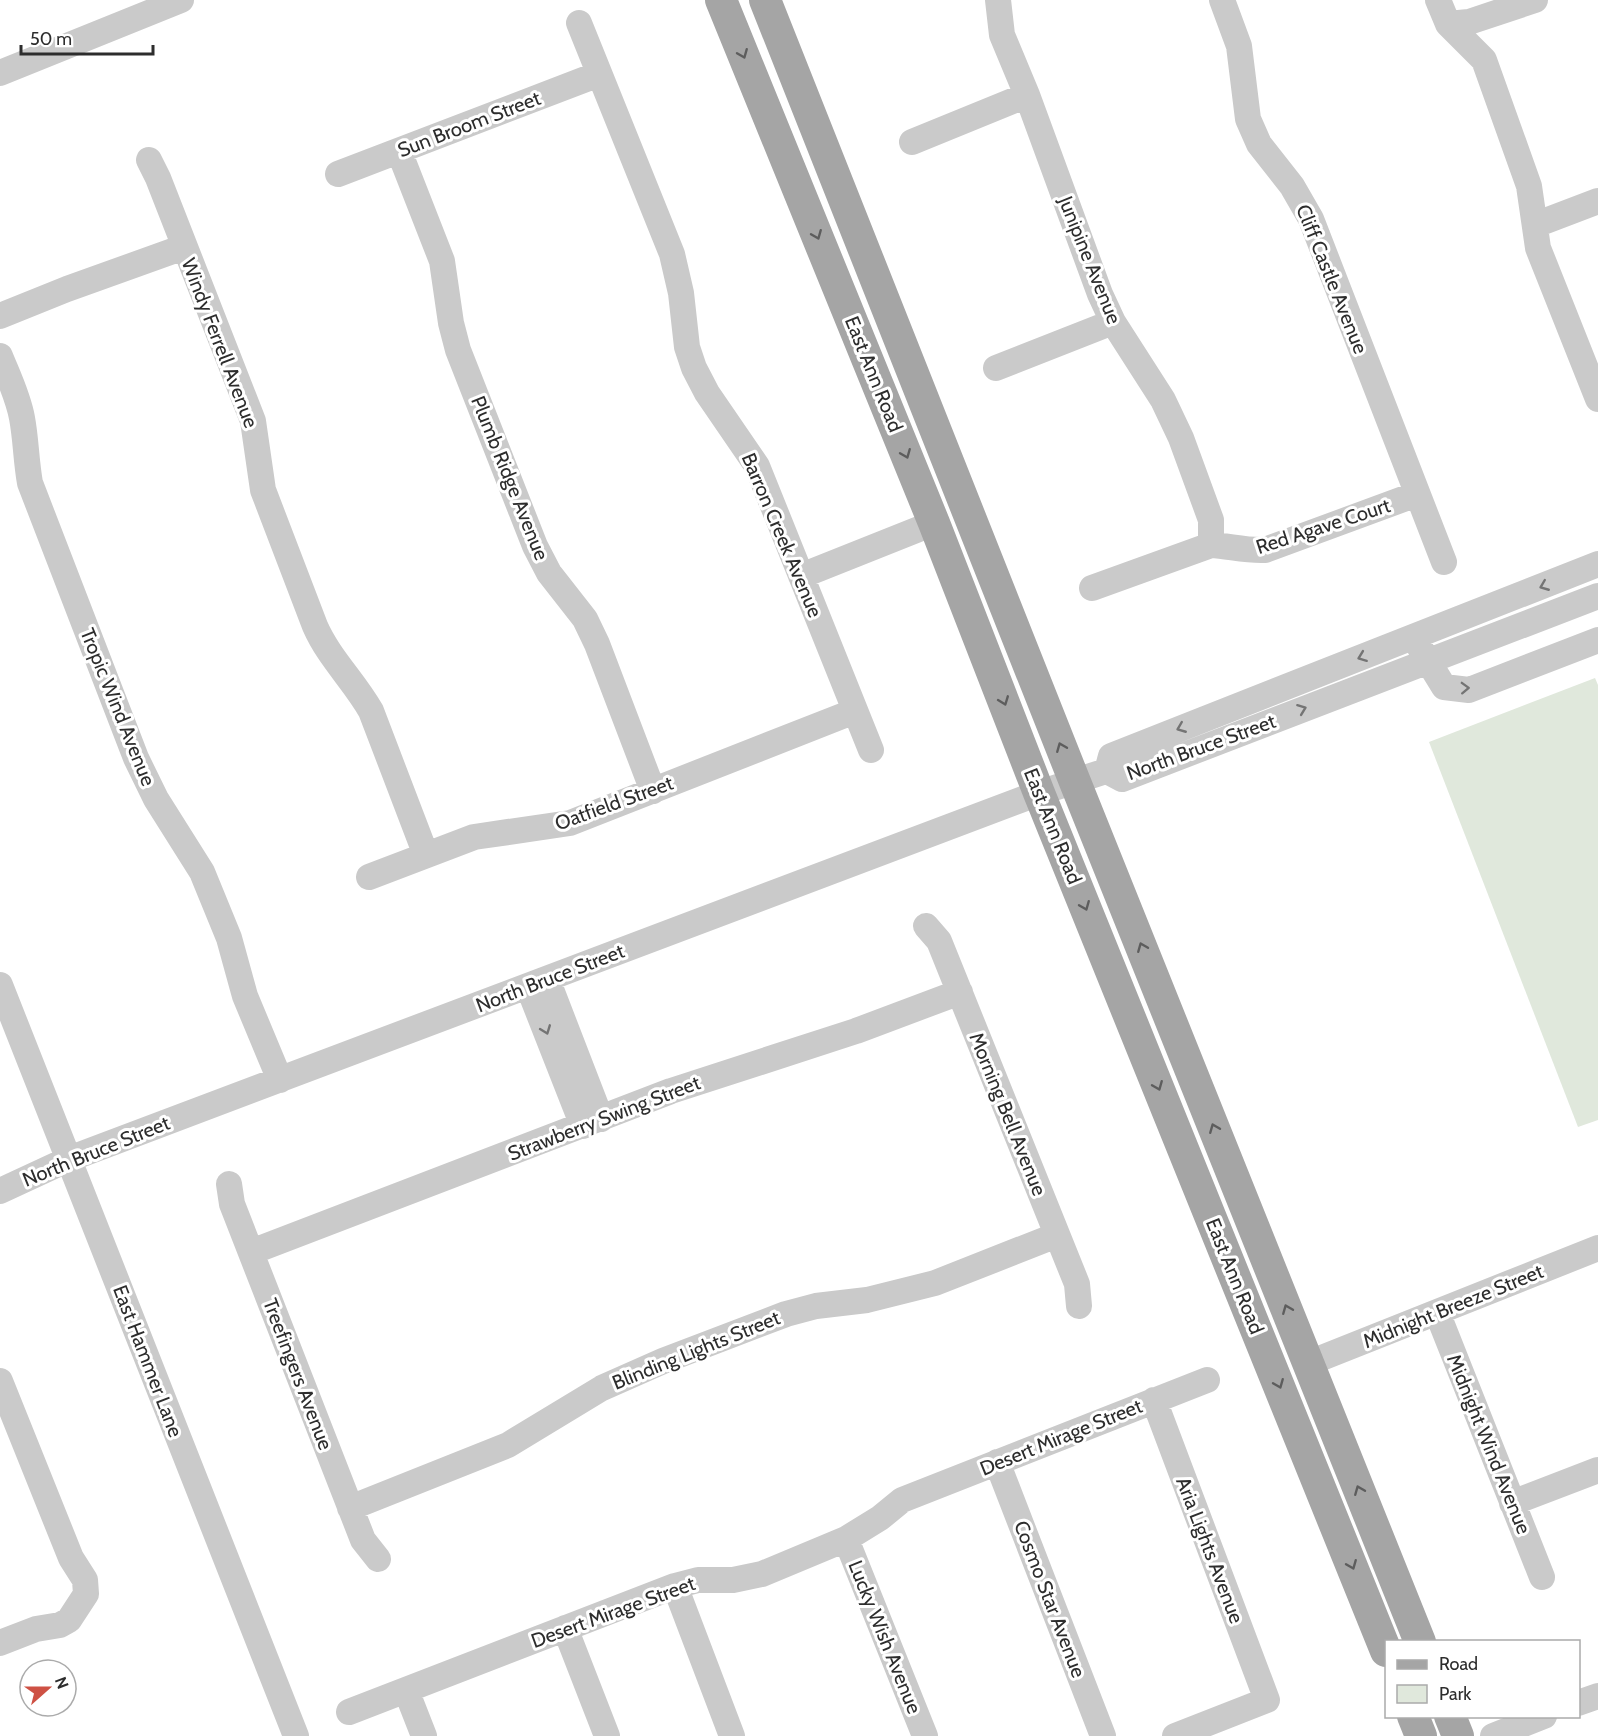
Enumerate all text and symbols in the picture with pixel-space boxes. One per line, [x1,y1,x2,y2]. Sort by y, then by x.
scale bar [21,18,153,56]
text: 50 m [30,28,72,50]
one-way arrow [736,48,748,59]
street label: Sun Broom Street [394,86,544,162]
street label: Junipine Avenue [1053,192,1127,327]
street label: Cliff Castle Avenue [1291,201,1373,357]
one-way arrow [810,229,822,240]
street label: Windy Ferrell Avenue [177,255,263,431]
street label: East Ann Road [840,313,908,435]
street label: Plumb Ridge Avenue [466,392,554,564]
one-way arrow [899,448,911,459]
street label: Barron Creek Avenue [737,449,827,621]
street label: Red Agave Court [1253,493,1393,559]
one-way arrow [1539,579,1550,591]
street label: Tropic Wind Avenue [75,625,161,789]
one-way arrow [1357,650,1368,662]
one-way arrow [1461,682,1470,694]
one-way arrow [997,695,1009,706]
one-way arrow [1296,704,1306,717]
street label: North Bruce Street [1123,709,1279,785]
one-way arrow [1176,721,1187,733]
one-way arrow [1056,742,1068,753]
street label: East Ann Road [1019,765,1087,887]
street label: Oatfield Street [552,770,677,835]
one-way arrow [1078,899,1090,910]
street label: North Bruce Street [472,939,628,1017]
one-way arrow [1136,942,1149,953]
one-way arrow [538,1025,551,1035]
street label: Morning Bell Avenue [964,1029,1052,1199]
street label: Strawberry Swing Street [504,1070,704,1166]
one-way arrow [1151,1080,1163,1091]
street label: North Bruce Street [19,1110,173,1192]
one-way arrow [1209,1124,1221,1135]
street label: East Ann Road [1201,1215,1269,1337]
street label: Midnight Breeze Street [1359,1259,1547,1353]
street label: East Hammer Lane [108,1282,188,1440]
street label: Treefingers Avenue [258,1295,338,1453]
one-way arrow [1282,1304,1294,1315]
street label: Blinding Lights Street [609,1305,784,1395]
street label: Midnight Wind Avenue [1442,1351,1536,1537]
one-way arrow [1272,1378,1284,1389]
street label: Desert Mirage Street [976,1393,1146,1481]
street label: Aria Lights Avenue [1171,1473,1249,1627]
one-way arrow [1354,1485,1366,1496]
street label: Cosmo Star Avenue [1009,1517,1091,1681]
street label: Lucky Wish Avenue [843,1557,927,1717]
one-way arrow [1345,1558,1357,1569]
street label: Desert Mirage Street [528,1571,699,1653]
legend [1385,1640,1580,1718]
text: Road [1439,1653,1478,1675]
north arrow [18,1658,78,1718]
text: N [51,1674,72,1691]
text: Park [1439,1683,1472,1705]

